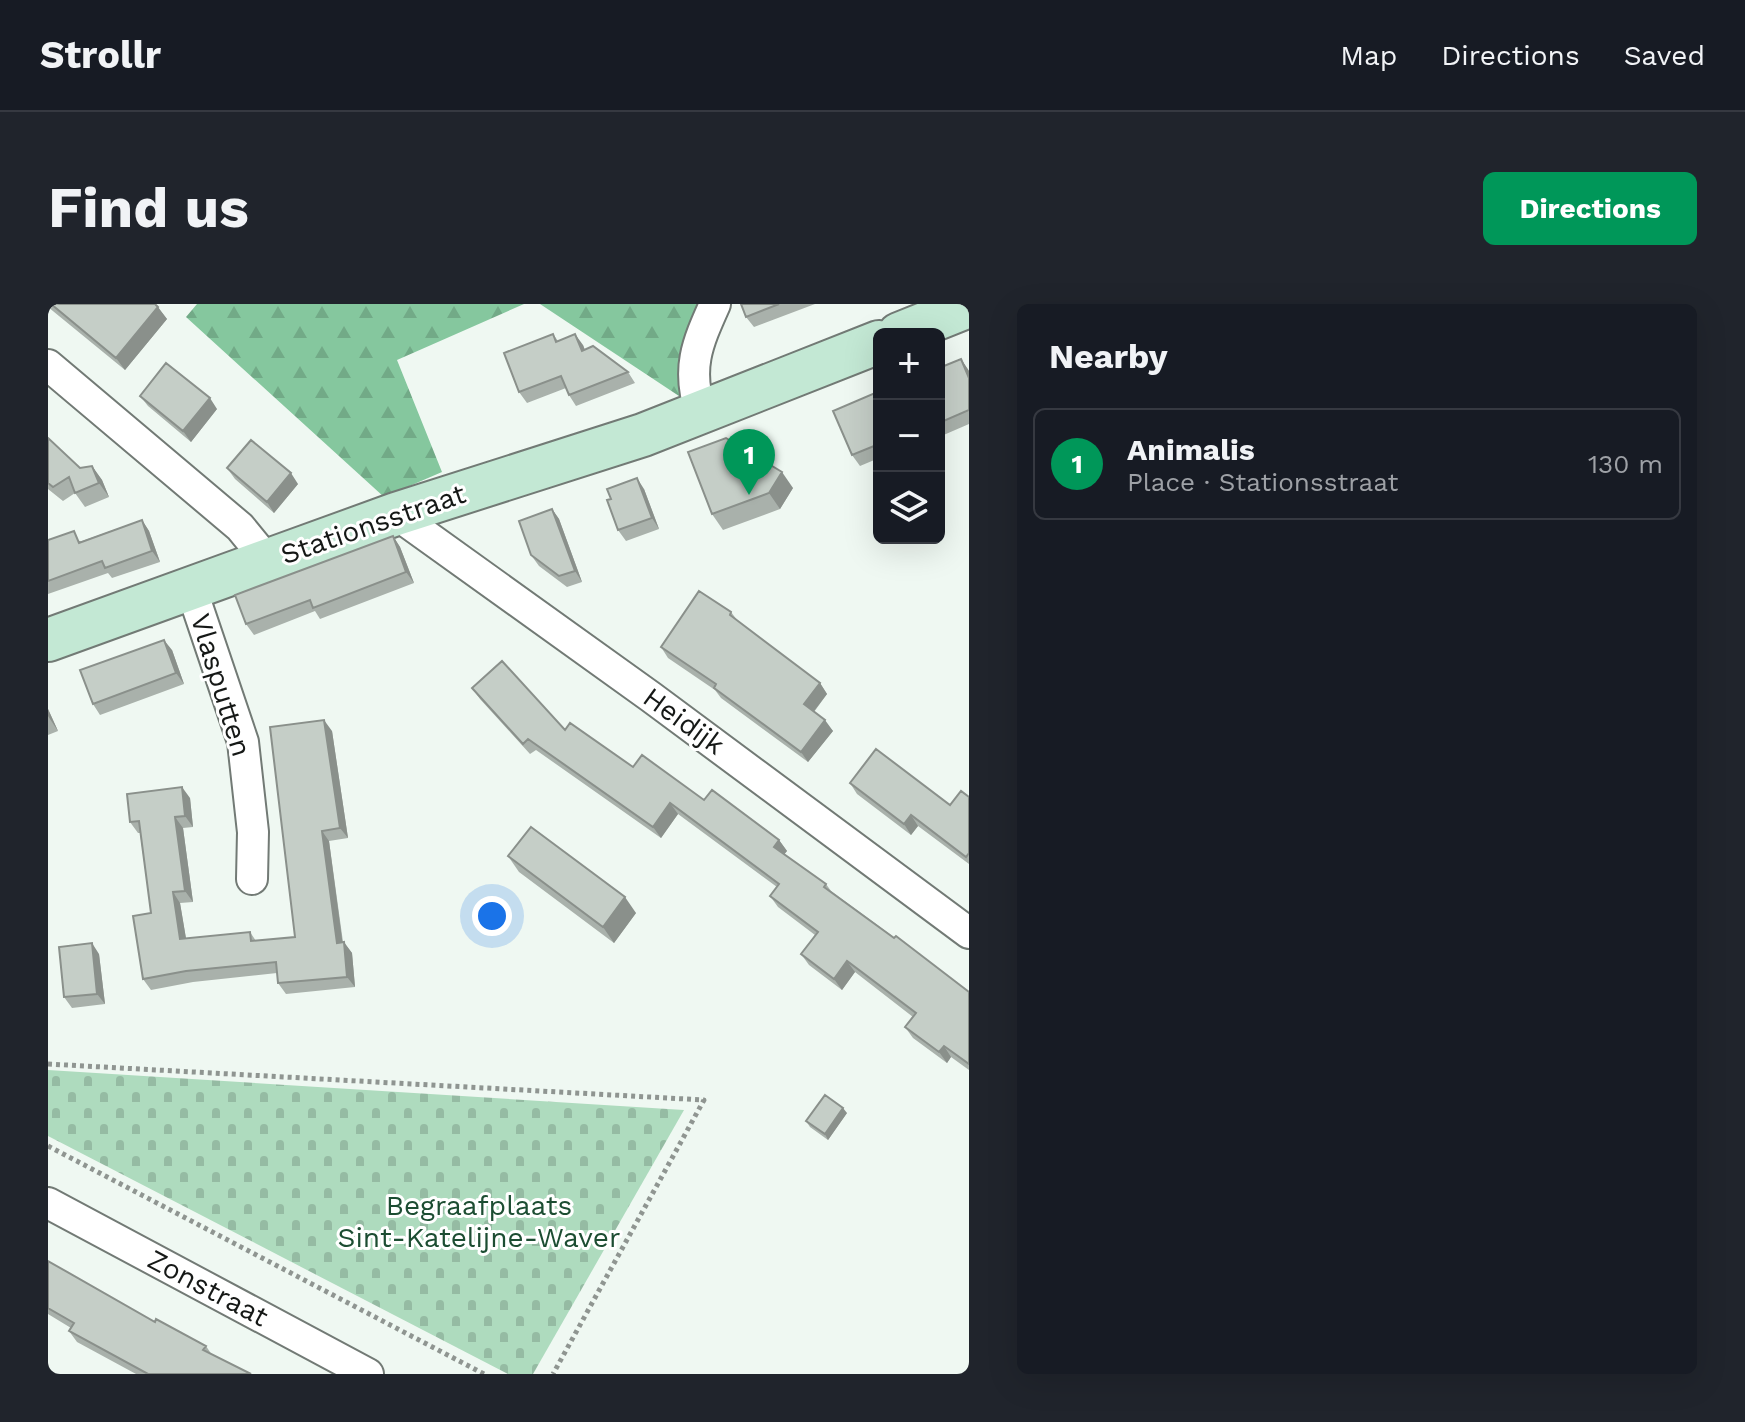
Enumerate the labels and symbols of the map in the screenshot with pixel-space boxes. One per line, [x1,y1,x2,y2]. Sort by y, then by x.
pin: 1 [723,429,775,495]
street label: Stationsstraat [276,477,470,571]
street label: Vlasputten [184,610,258,760]
street label: Heidijk [637,681,731,762]
your location [472,896,512,936]
park label: Begraafplaats Sint-Katelijne-Waver [338,1189,620,1254]
street label: Zonstraat [142,1243,274,1334]

